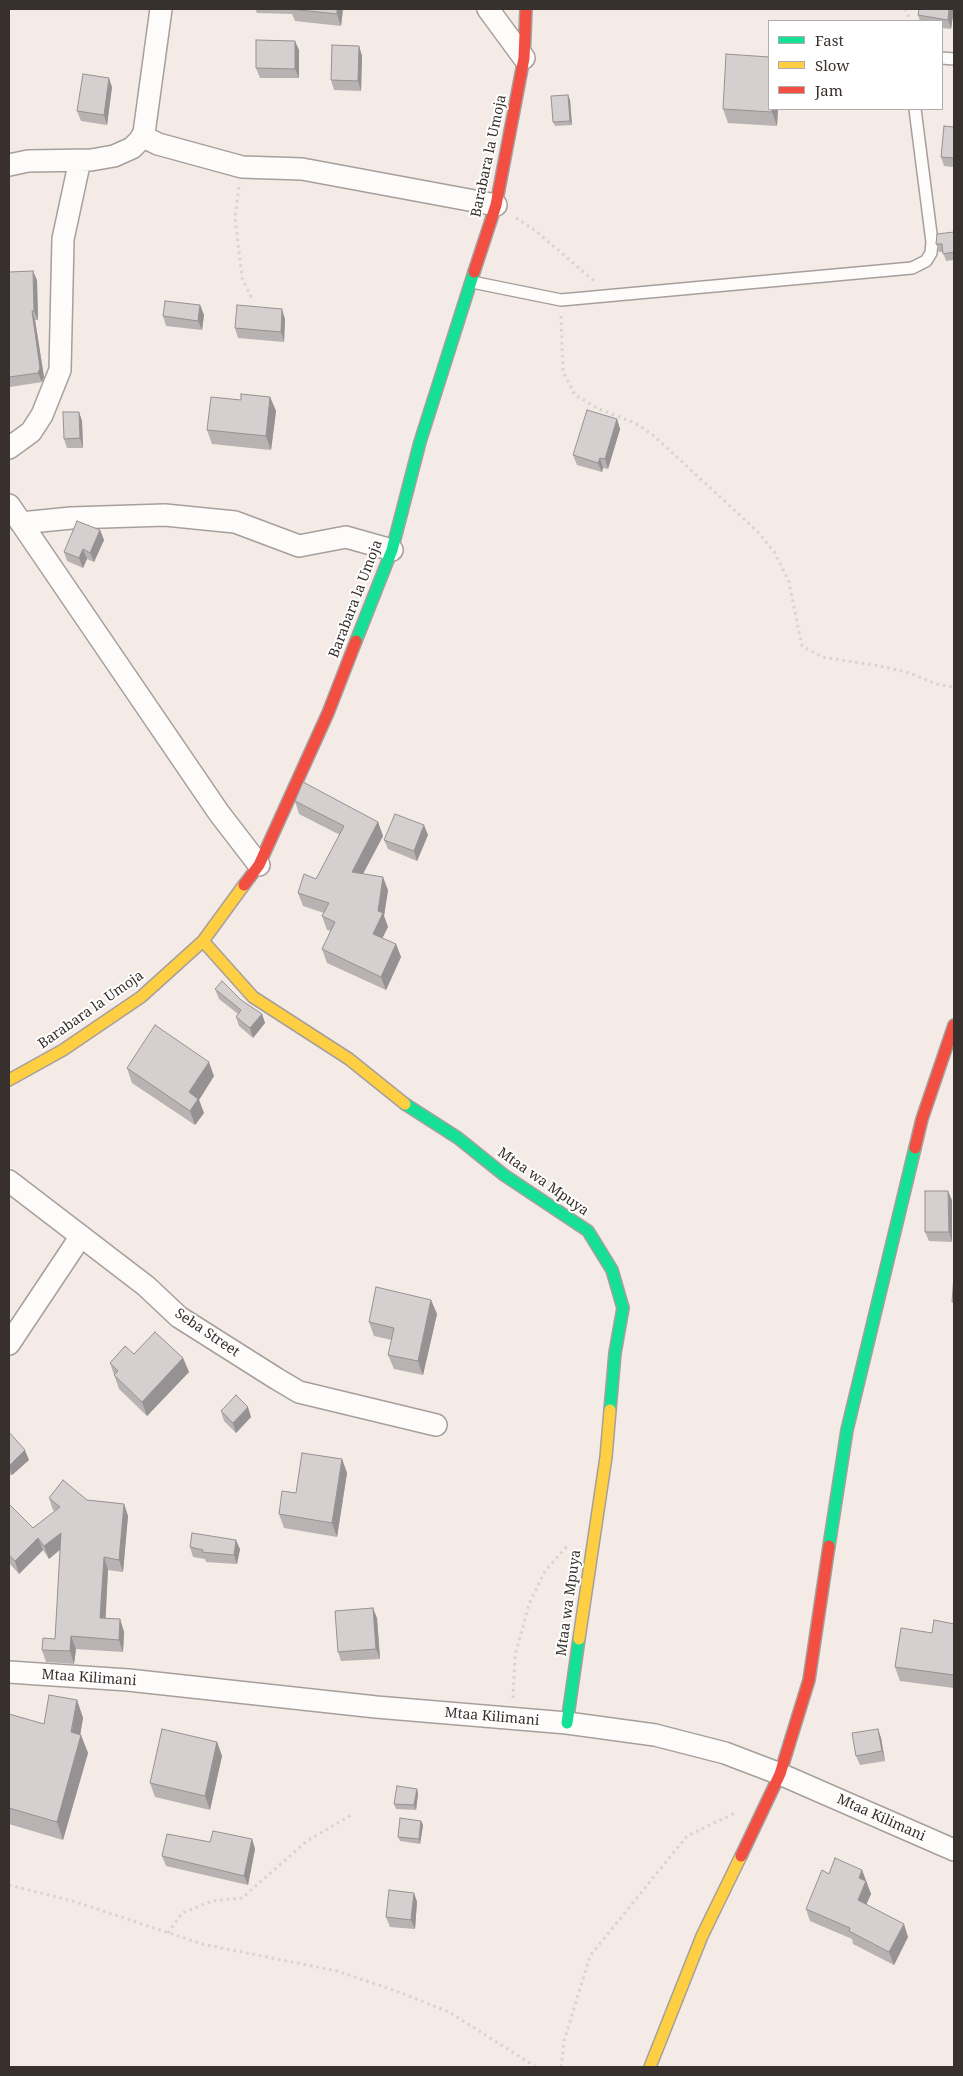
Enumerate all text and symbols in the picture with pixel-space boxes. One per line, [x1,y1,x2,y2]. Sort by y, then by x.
legend [768,20,943,110]
text: Fast [815,30,844,50]
text: Slow [815,55,849,75]
text: Jam [815,80,843,100]
street label: Barabara la Umoja [468,93,510,219]
street label: Barabara la Umoja [326,538,386,660]
street label: Barabara la Umoja [35,967,147,1053]
street label: Mtaa wa Mpuya [494,1144,592,1220]
street label: Seba Street [172,1305,242,1361]
street label: Mtaa wa Mpuya [553,1549,585,1657]
street label: Mtaa Kilimani [41,1666,137,1690]
street label: Mtaa Kilimani [444,1704,540,1730]
street label: Mtaa Kilimani [834,1791,928,1845]

